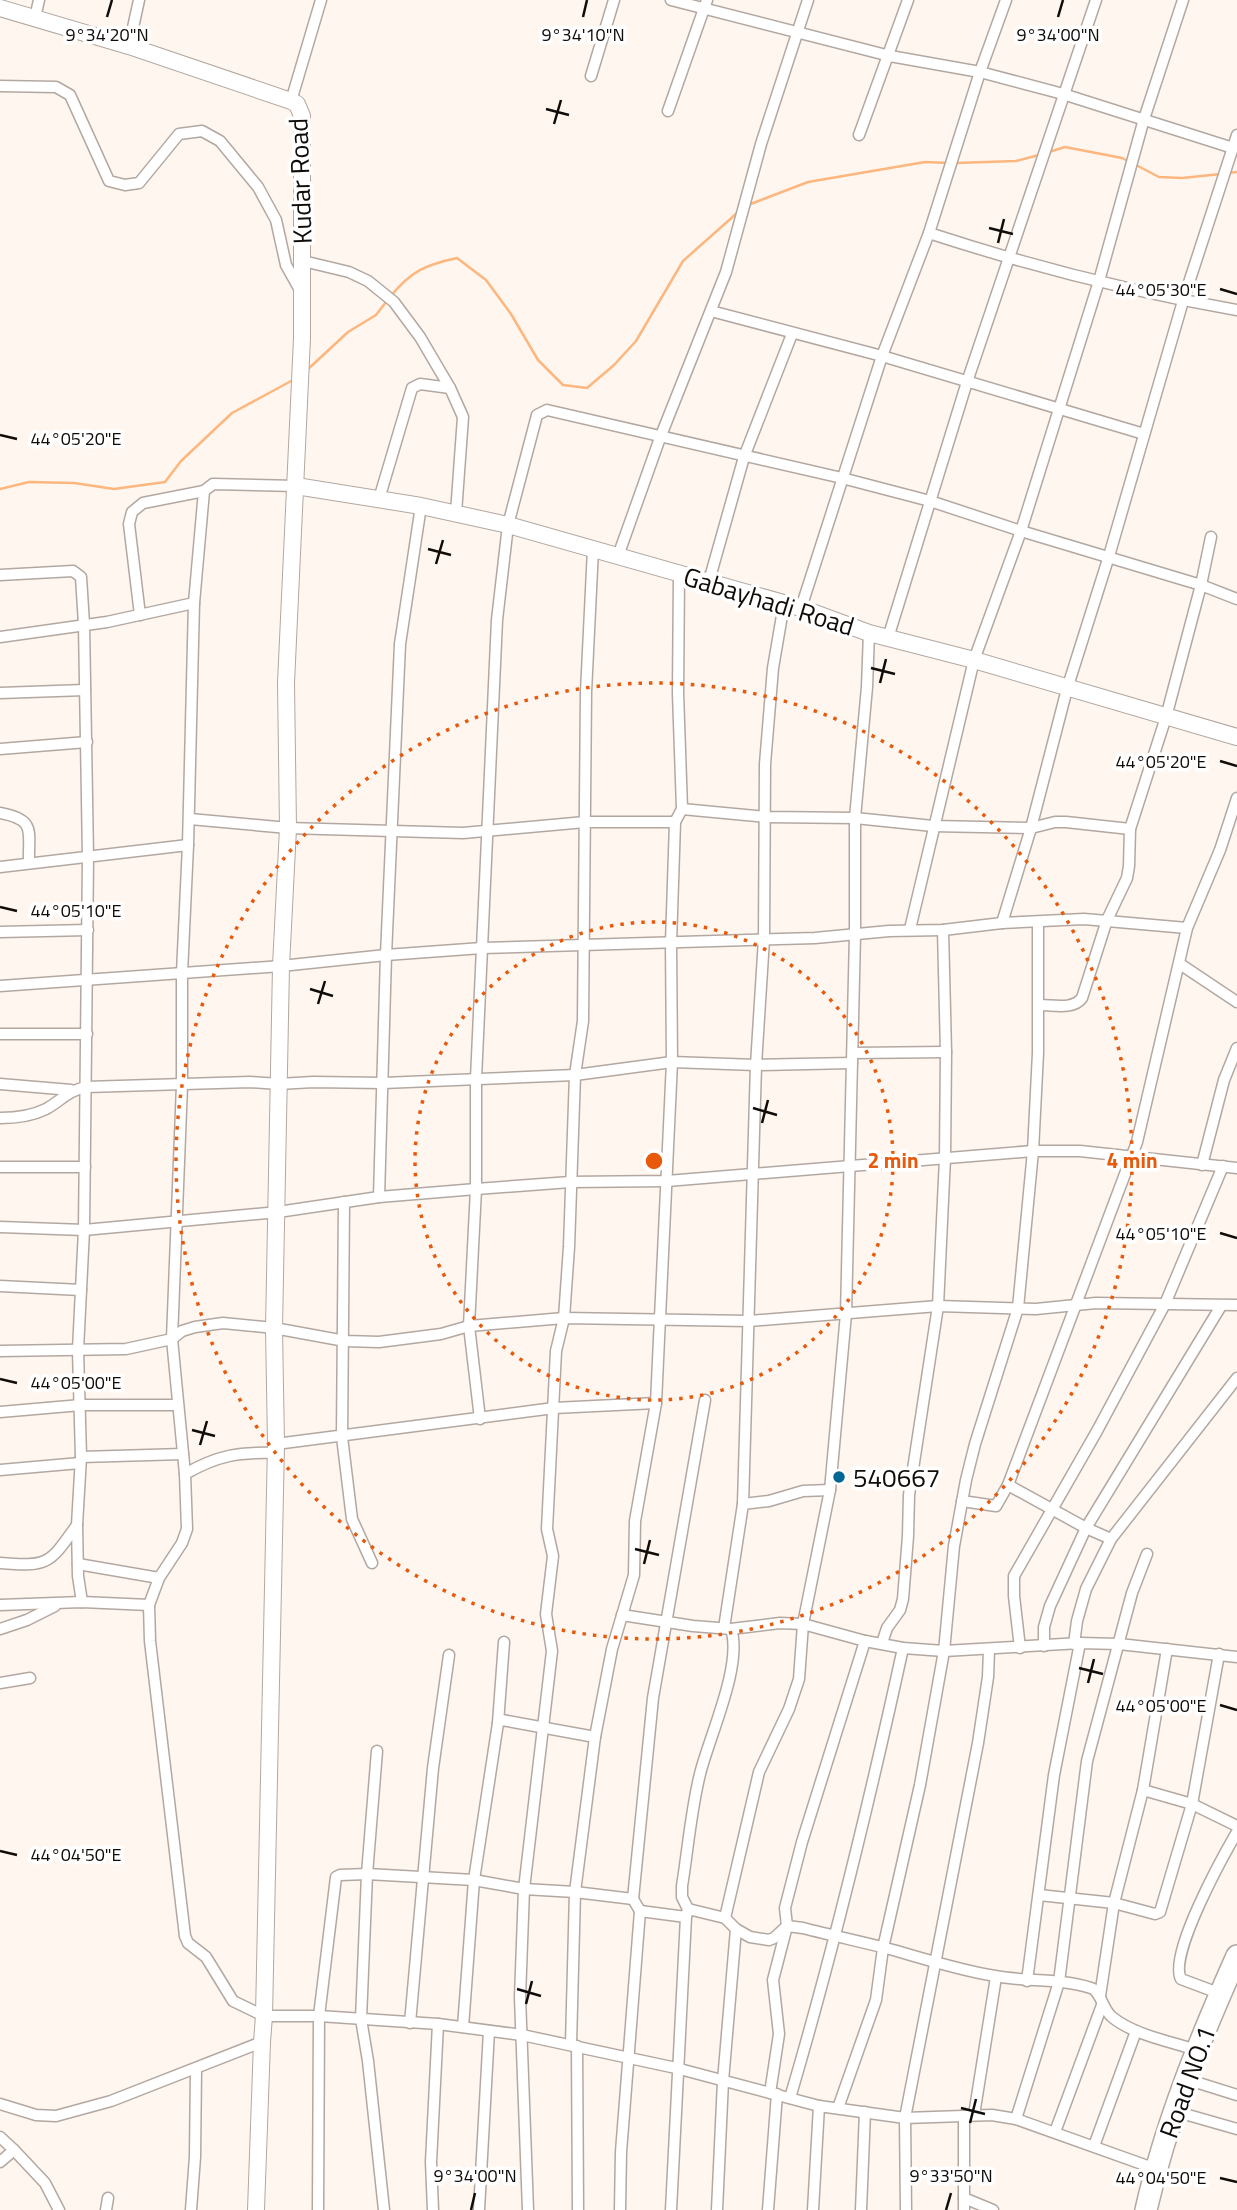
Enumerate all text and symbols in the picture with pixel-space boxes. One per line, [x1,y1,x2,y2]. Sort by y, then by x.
text: 9°34'20"N [65,21,149,48]
text: 9°34'10"N [541,21,625,48]
text: 9°34'00"N [1016,21,1100,48]
street label: Kudar Road [278,117,322,245]
text: 44°05'30"E [1116,276,1207,303]
text: 44°05'20"E [31,425,122,452]
street label: Gabayhadi Road [679,557,859,645]
text: 44°05'20"E [1116,748,1207,775]
text: 44°05'10"E [31,897,122,924]
text: 2 min [867,1144,919,1176]
text: 4 min [1106,1144,1158,1176]
centre of rings [642,1149,666,1173]
text: 44°05'10"E [1116,1220,1207,1247]
text: 44°05'00"E [31,1369,122,1396]
place label: 540667 [853,1458,940,1497]
marker: 540667 [831,1469,847,1485]
text: 44°05'00"E [1116,1692,1207,1719]
text: 44°04'50"E [31,1841,122,1868]
street label: Road NO.1 [1149,2021,1225,2143]
text: 9°34'00"N [433,2162,517,2189]
text: 9°33'50"N [909,2162,993,2189]
text: 44°04'50"E [1116,2164,1207,2191]

